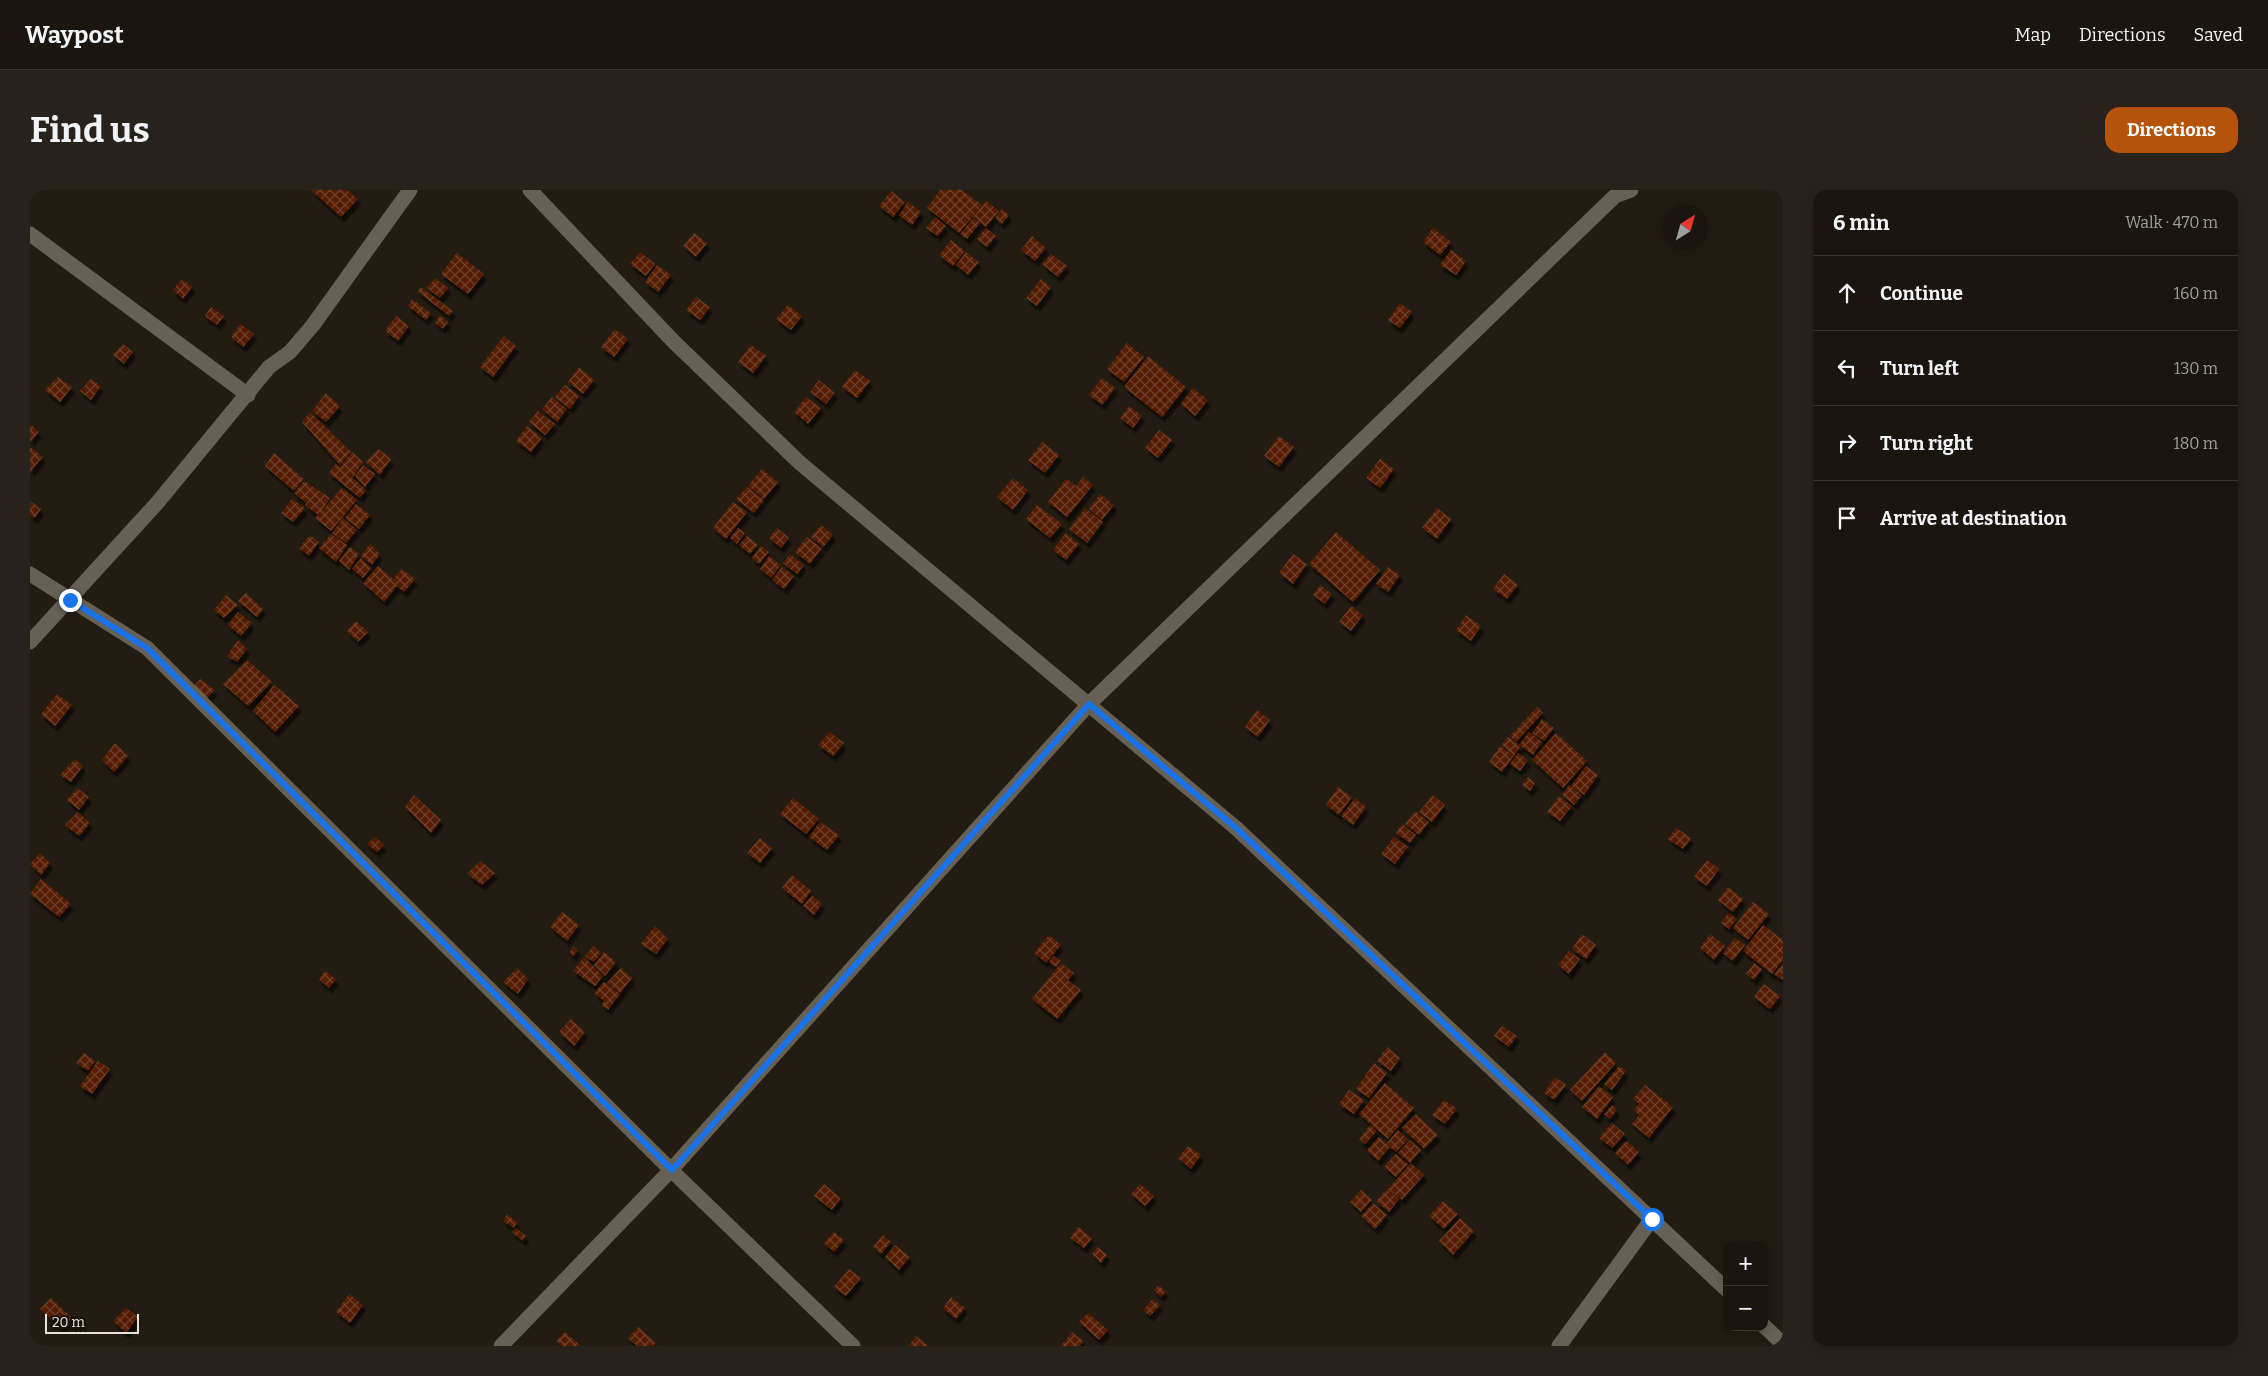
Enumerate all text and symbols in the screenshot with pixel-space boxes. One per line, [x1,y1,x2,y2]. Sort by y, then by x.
text: Waypost [25,21,124,49]
text: Map [2015,24,2051,46]
text: Directions [2079,24,2166,46]
text: Saved [2194,24,2243,46]
button: Directions [2105,107,2238,153]
text: Find us [30,109,150,151]
north arrow [1663,205,1708,250]
text: 6 min [1833,210,1889,236]
text: Walk · 470 m [2125,213,2218,232]
icon: ahead [1833,279,1861,307]
text: Continue [1880,282,1963,305]
text: 160 m [2173,284,2218,303]
icon: left [1833,354,1861,382]
text: Turn left [1880,357,1959,380]
text: 130 m [2174,359,2218,378]
icon: right [1833,429,1861,457]
text: Turn right [1880,432,1973,455]
text: 180 m [2173,434,2218,453]
icon: arrive [1833,504,1861,532]
text: Arrive at destination [1880,507,2067,530]
route end [59,589,82,612]
route start [1641,1208,1664,1231]
map controls [1723,1241,1768,1331]
button: + [1723,1241,1768,1286]
button: − [1723,1286,1768,1331]
scale bar [45,1311,139,1334]
text: 20 m [52,1314,85,1331]

